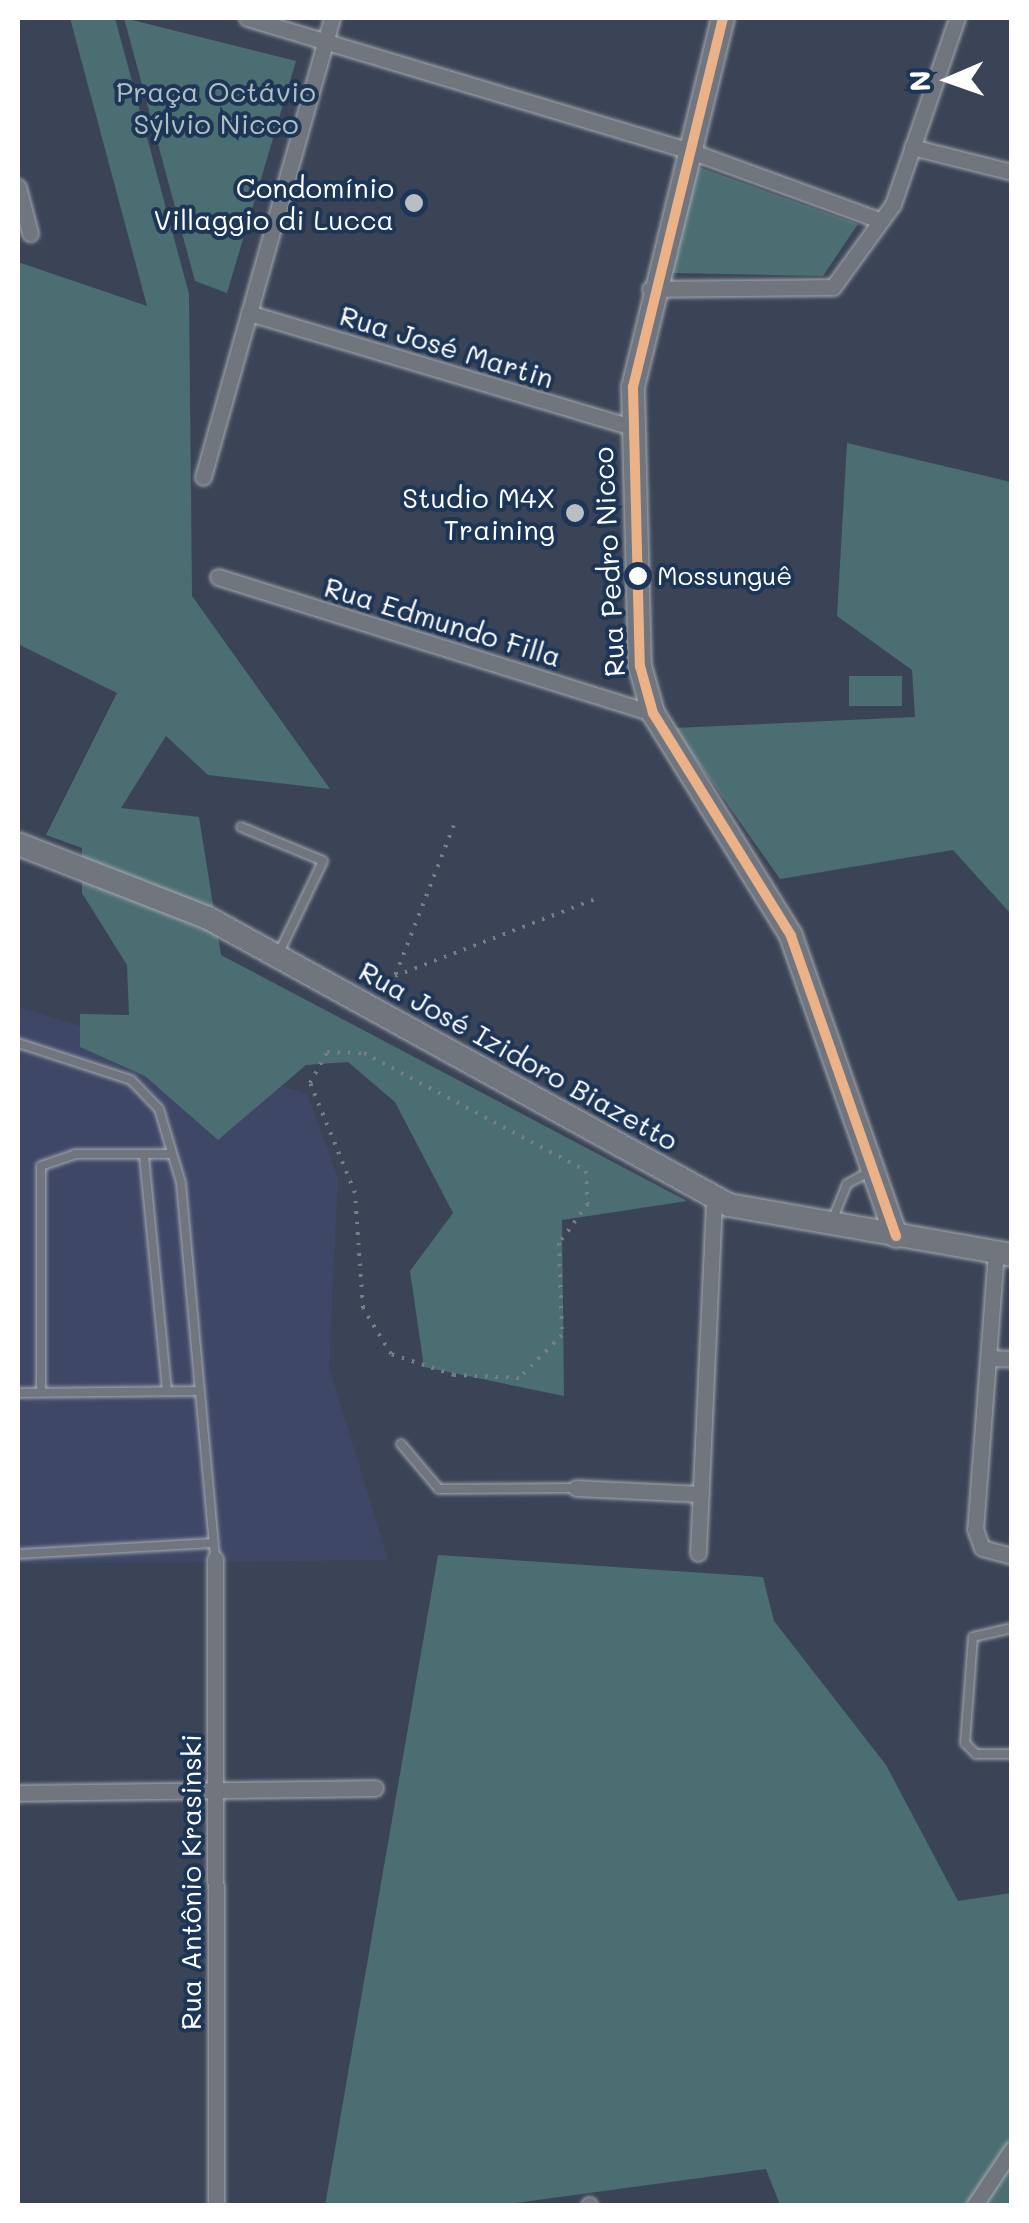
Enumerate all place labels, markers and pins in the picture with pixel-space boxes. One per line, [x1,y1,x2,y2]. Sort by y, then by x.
place label: Condomínio Villaggio di Lucca [154,170,394,236]
marker: Condomínio Villaggio di Lucca [403,192,425,214]
place label: Studio M4X Training [402,480,555,546]
marker: Studio M4X Training [564,502,586,524]
place label: Mossunguê [657,560,792,592]
marker: Mossunguê [628,566,648,586]

